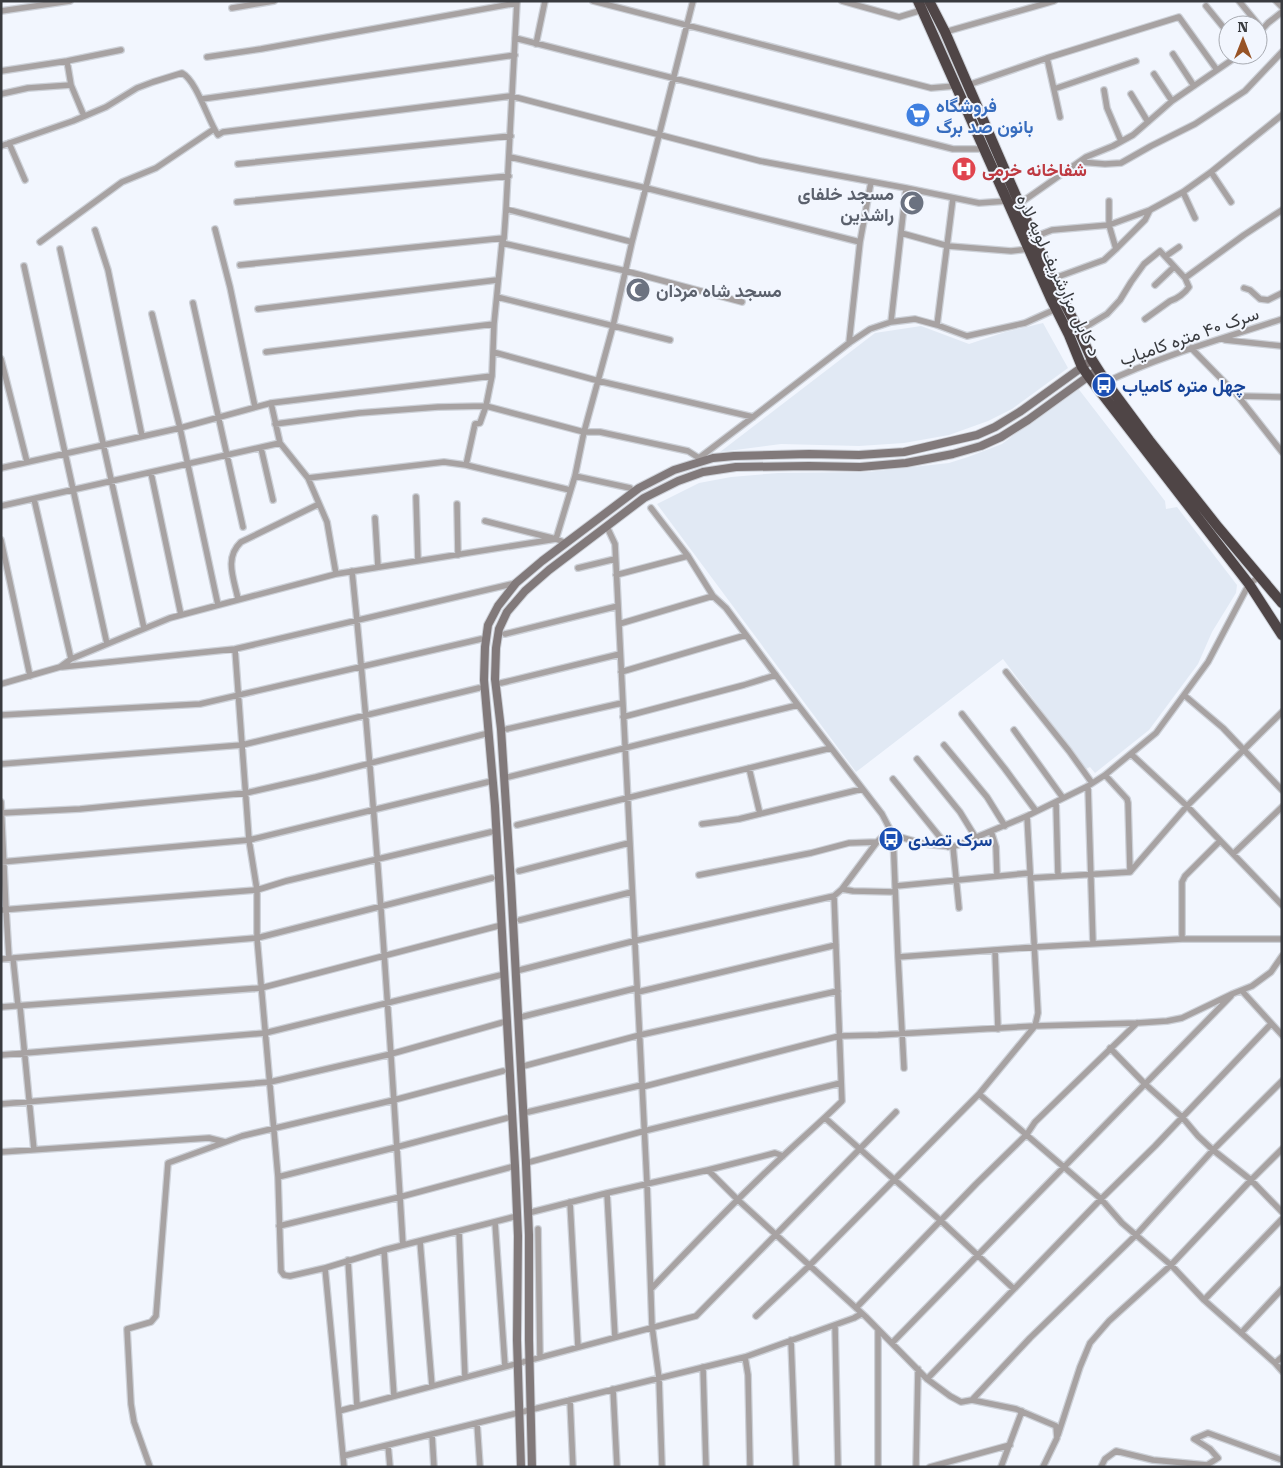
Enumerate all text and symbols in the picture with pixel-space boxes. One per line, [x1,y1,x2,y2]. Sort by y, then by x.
north arrow [1218,15,1268,65]
text: N [1238,19,1249,35]
place label: فروشگاه بانون صد برگ [936,95,1034,138]
supermarket icon: فروشگاه بانون صد برگ [905,102,931,128]
hospital icon: شفاخانه خرمی [951,156,977,182]
place label: شفاخانه خرمی [982,159,1087,181]
place label: مسجد خلفای راشدین [798,183,894,226]
mosque icon: مسجد خلفای راشدین [899,190,925,216]
street label: د کابل مزارشریف لویه لاره [1011,191,1106,360]
mosque icon: مسجد شاه مردان [625,277,651,303]
place label: مسجد شاه مردان [656,280,782,302]
street label: سرک ۴۰ متره کامیاب [1117,302,1262,371]
bus stop icon: چهل متره کامیاب [1091,372,1117,398]
place label: چهل متره کامیاب [1122,375,1246,398]
bus stop icon: سرک تصدی [878,826,904,852]
place label: سرک تصدی [908,829,992,851]

